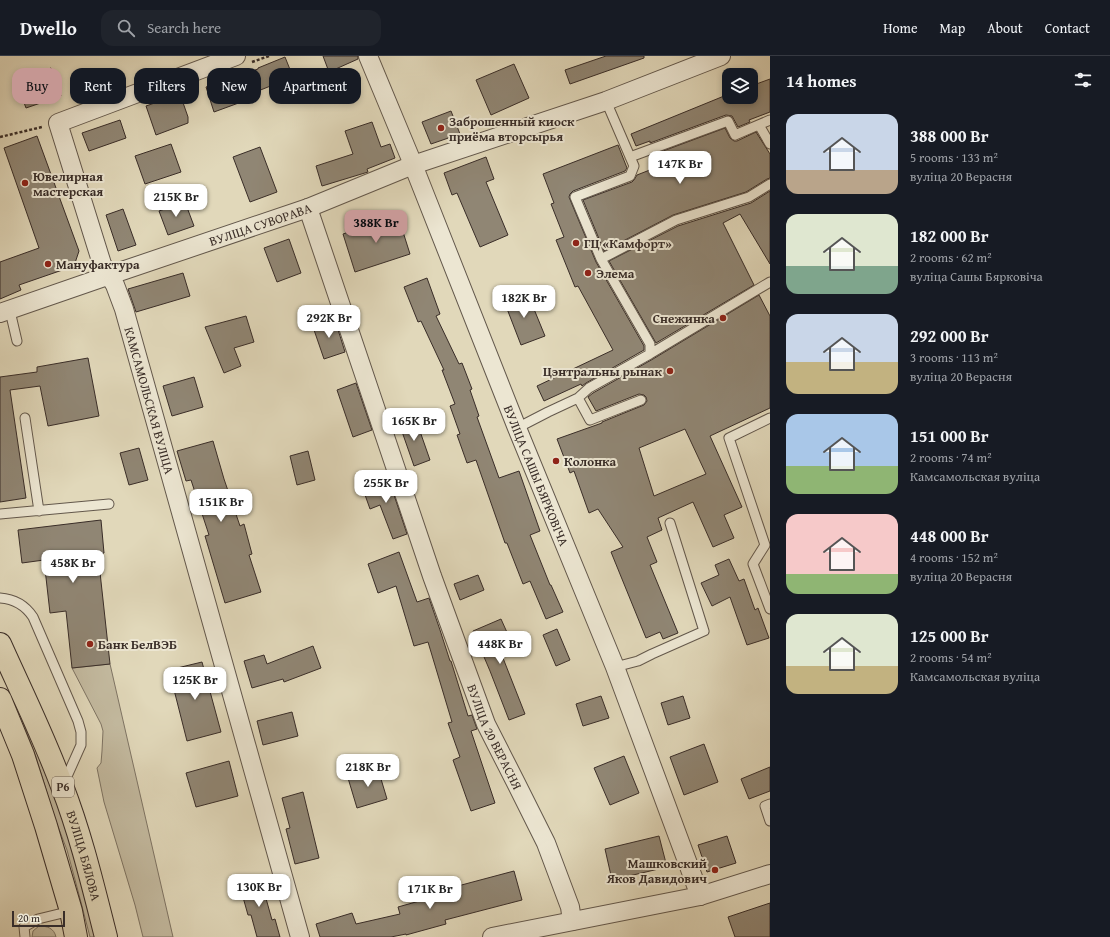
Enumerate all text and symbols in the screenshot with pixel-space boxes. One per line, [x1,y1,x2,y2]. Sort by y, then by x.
search box [101,10,381,46]
text: Dwello [20,14,77,42]
icon: search [115,17,137,39]
text: Search here [147,17,221,38]
text: Home [883,18,918,38]
text: Map [940,18,965,38]
text: About [987,18,1023,38]
text: Contact [1045,18,1090,38]
chip: Buy [12,68,62,104]
chip: Rent [70,68,126,104]
chip: Filters [134,68,199,104]
chip: New [207,68,261,104]
chip: Apartment [269,68,361,104]
map controls [722,68,758,104]
button: layers [722,68,758,104]
text: 14 homes [786,68,857,93]
icon: filters [1072,69,1094,91]
place label: Заброшенный киоск приёма вторсырья [449,112,575,146]
marker: Заброшенный киоск приёма вторсырья [436,123,446,133]
text: 388 000 Br [910,123,989,148]
icon: home [818,130,866,178]
text: 5 rooms · 133 m² [910,148,998,167]
pin: 147K Br [643,151,717,185]
text: 147K Br [657,154,703,173]
place label: Ювелирная мастерская [33,167,103,201]
text: вуліца 20 Верасня [910,167,1012,186]
marker: Ювелирная мастерская [20,178,30,188]
pin: 215K Br [139,184,213,218]
text: 215K Br [153,187,199,206]
street label: ВУЛІЦА СУВОРАВА [207,198,314,251]
pin: 388K Br [339,210,413,244]
text: 388K Br [353,213,399,232]
text: 182 000 Br [910,223,989,248]
icon: home [818,230,866,278]
place label: ГЦ «Камфорт» [584,234,672,253]
marker: ГЦ «Камфорт» [571,238,581,248]
text: 2 rooms · 62 m² [910,248,992,267]
place label: Мануфактура [56,255,140,274]
marker: Мануфактура [43,259,53,269]
place label: Элема [596,264,635,283]
text: вуліца Сашы Бярковіча [910,267,1043,286]
marker: Элема [583,268,593,278]
pin: 182K Br [487,285,561,319]
text: 182K Br [501,288,547,307]
pin: 292K Br [292,305,366,339]
text: 292K Br [306,308,352,327]
place label: Снежинка [653,309,715,328]
marker: Снежинка [718,313,728,323]
text: 292 000 Br [910,323,989,348]
street label: КАМСАМОЛЬСКАЯ ВУЛІЦА [119,325,179,476]
icon: home [818,330,866,378]
text: 3 rooms · 113 m² [910,348,998,367]
place label: Цэнтральны рынак [543,362,663,381]
marker: Цэнтральны рынак [665,366,675,376]
text: вуліца 20 Верасня [910,367,1012,386]
street label: ВУЛІЦА САШЫ БЯРКОВІЧА [499,402,573,549]
pin: 165K Br [377,408,451,442]
text: 165K Br [391,411,437,430]
text: 151 000 Br [910,423,989,448]
icon: home [818,430,866,478]
text: 2 rooms · 74 m² [910,448,992,467]
place label: Колонка [564,452,617,471]
marker: Колонка [551,456,561,466]
text: Камсамольская вуліца [910,467,1040,486]
pin: 255K Br [349,470,423,504]
text: 255K Br [363,473,409,492]
pin: 151K Br [184,489,258,523]
text: 151K Br [198,492,244,511]
text: 448 000 Br [910,523,989,548]
icon: home [818,530,866,578]
text: 4 rooms · 152 m² [910,548,998,567]
pin: 458K Br [36,550,110,584]
text: 458K Br [50,553,96,572]
text: вуліца 20 Верасня [910,567,1012,586]
text: 125 000 Br [910,623,989,648]
icon: home [818,630,866,678]
pin: 448K Br [463,631,537,665]
text: 448K Br [477,634,523,653]
place label: Банк БелВЭБ [98,635,177,654]
marker: Банк БелВЭБ [85,639,95,649]
text: 2 rooms · 54 m² [910,648,992,667]
pin: 125K Br [158,667,232,701]
text: Камсамольская вуліца [910,667,1040,686]
text: 125K Br [172,670,218,689]
street label: ВУЛІЦА 20 ВЕРАСНЯ [462,681,527,793]
pin: 218K Br [331,754,405,788]
text: 218K Br [345,757,391,776]
road number: Р6 [52,777,74,797]
street label: ВУЛІЦА БЯЛОВА [62,808,105,903]
place label: Машковский Яков Давидович [606,854,707,888]
marker: Машковский Яков Давидович [710,865,720,875]
pin: 130K Br [222,874,296,908]
pin: 171K Br [393,876,467,910]
text: 130K Br [236,877,282,896]
text: 171K Br [407,879,453,898]
scale bar [12,909,65,928]
text: 20 m [18,910,40,926]

